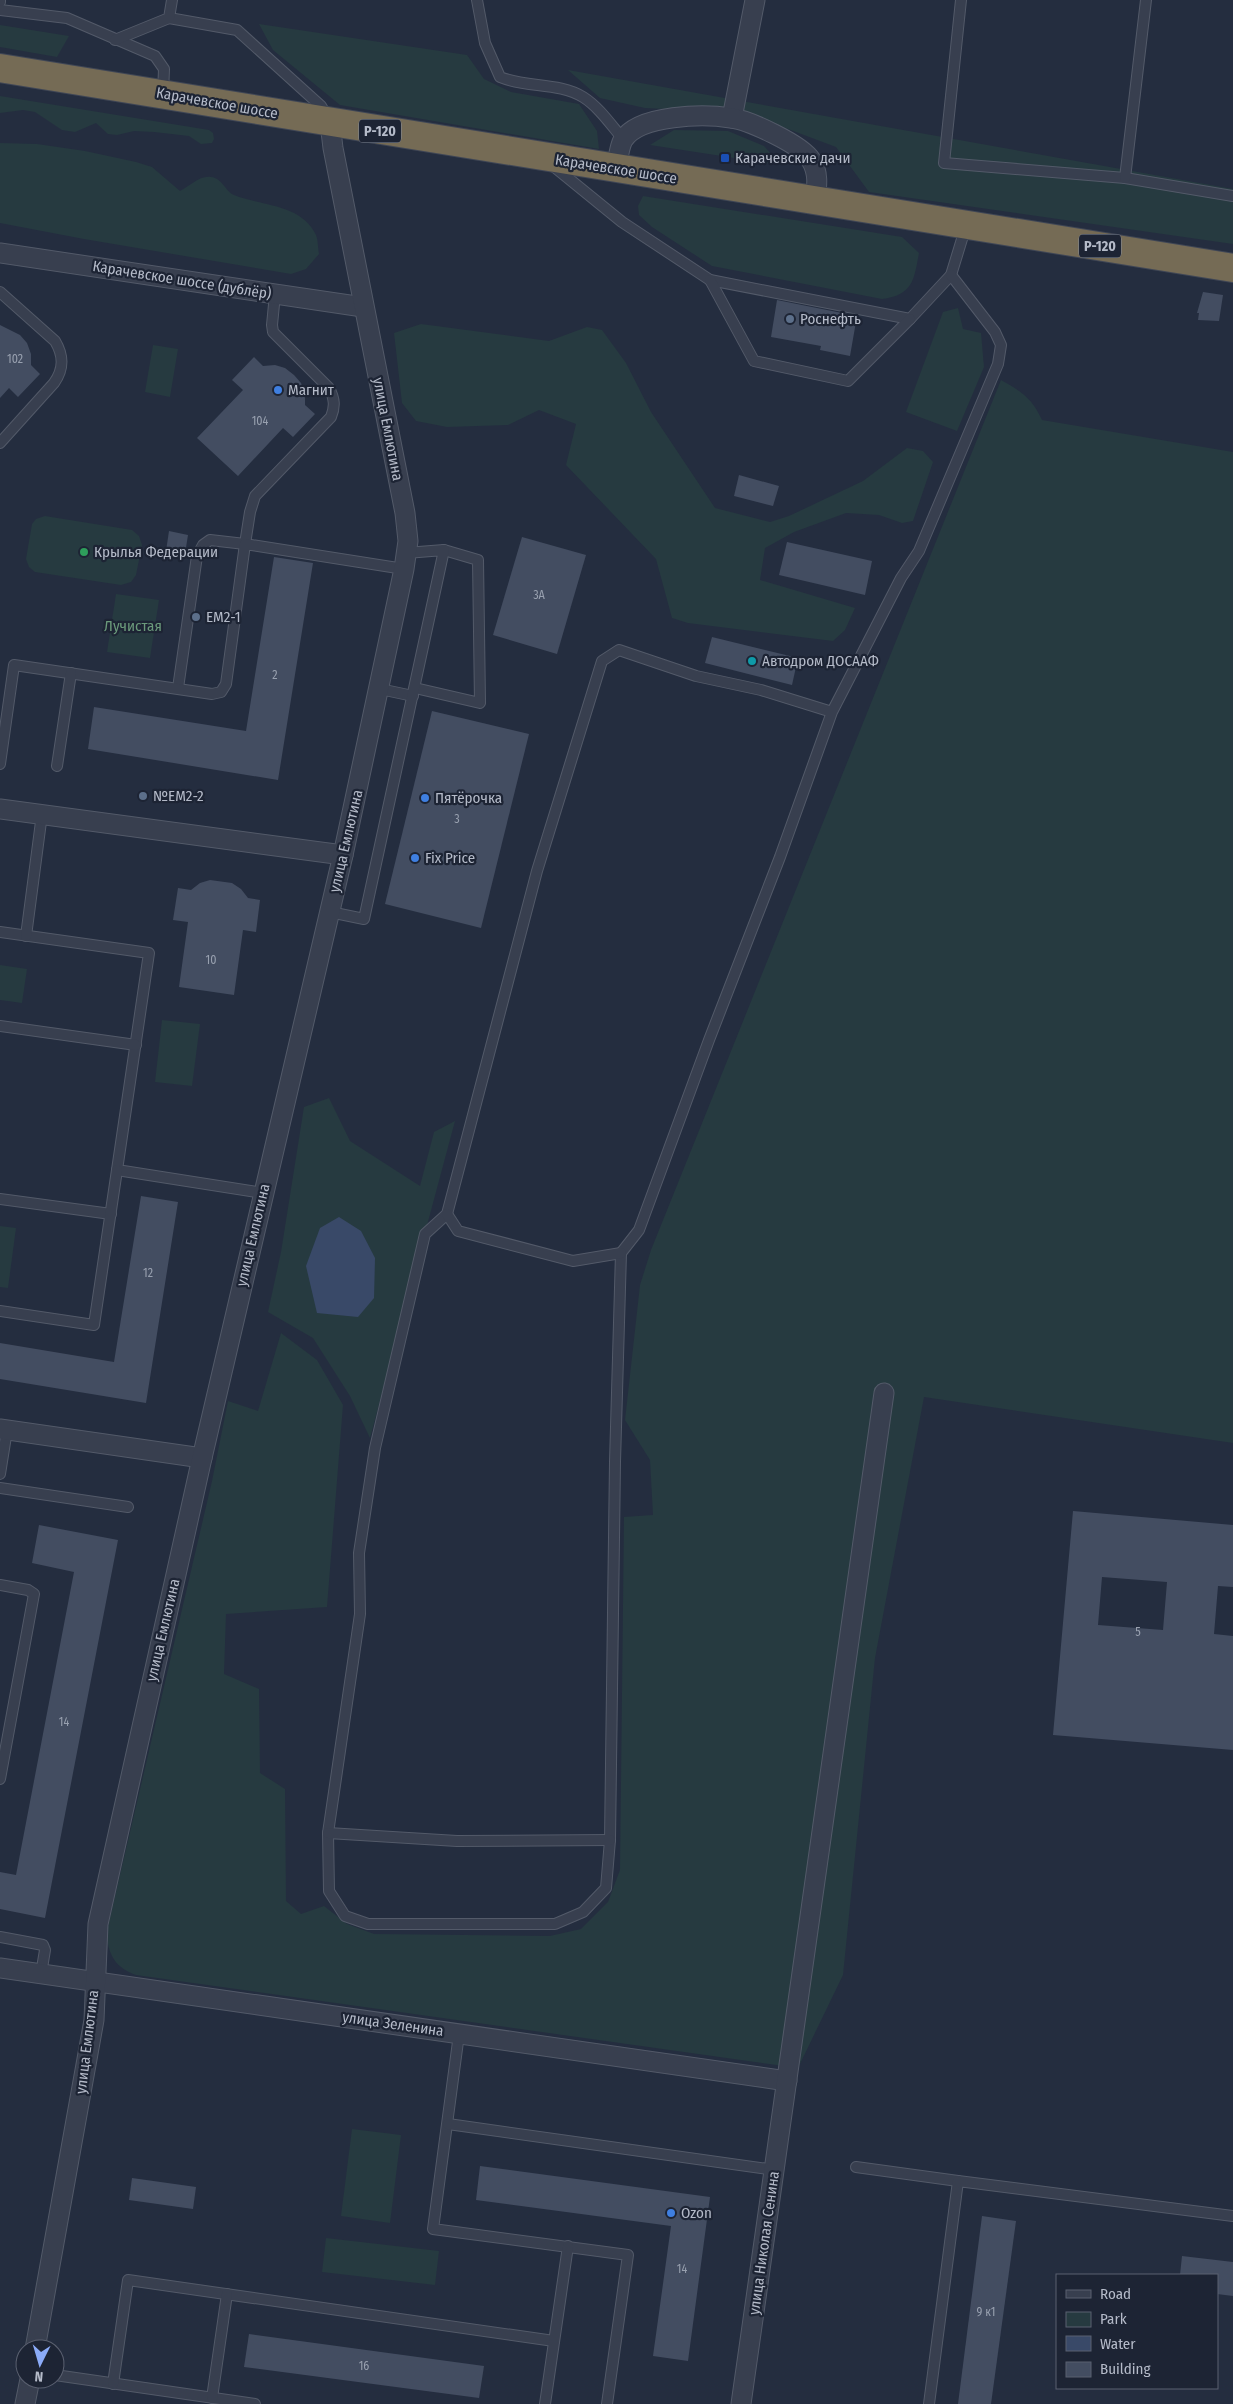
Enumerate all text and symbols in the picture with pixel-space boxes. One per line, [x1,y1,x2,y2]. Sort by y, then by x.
street label: Карачевское шоссе [155,83,279,123]
road number: Р-120 [359,120,401,142]
place label: Карачевские дачи [735,149,851,167]
street label: Карачевское шоссе [554,150,678,188]
marker: Карачевские дачи [719,152,731,164]
road number: Р-120 [1079,235,1121,258]
street label: Карачевское шоссе (дублёр) [91,257,273,303]
place label: Роснефть [800,310,861,328]
marker: Роснефть [784,313,796,325]
house number: 102 [7,352,23,366]
street label: улица Емлютина [369,376,407,482]
place label: Магнит [288,381,335,399]
marker: Магнит [272,384,284,396]
house number: 104 [252,414,269,428]
place label: Крылья Федерации [94,543,218,561]
marker: Крылья Федерации [78,546,90,558]
house number: 3А [533,588,546,602]
place label: ЕМ2-1 [206,608,241,626]
marker: ЕМ2-1 [190,611,202,623]
park label: Лучистая [104,617,162,635]
place label: Автодром ДОСААФ [762,652,879,670]
marker: Автодром ДОСААФ [746,655,758,667]
house number: 2 [272,668,278,682]
place label: №ЕМ2-2 [153,787,204,805]
street label: улица Емлютина [325,788,367,894]
place label: Пятёрочка [435,789,502,807]
marker: №ЕМ2-2 [137,790,149,802]
marker: Пятёрочка [419,792,431,804]
house number: 3 [454,812,460,826]
place label: Fix Price [425,849,475,867]
marker: Fix Price [409,852,421,864]
house number: 10 [206,953,216,967]
street label: улица Емлютина [232,1182,274,1288]
house number: 12 [143,1266,153,1280]
street label: улица Емлютина [142,1577,184,1683]
house number: 5 [1135,1625,1141,1639]
house number: 14 [59,1715,69,1729]
street label: улица Емлютина [72,1989,102,2095]
street label: улица Зеленина [341,2008,445,2040]
street label: улица Николая Сенина [745,2170,783,2316]
place label: Ozon [681,2204,712,2222]
marker: Ozon [665,2207,677,2219]
house number: 14 [677,2262,687,2276]
legend [1056,2274,1218,2389]
text: Road [1100,2285,1131,2303]
house number: 9 к1 [977,2305,995,2319]
text: Park [1100,2310,1127,2328]
text: Water [1100,2335,1136,2353]
north arrow [15,2339,65,2389]
house number: 16 [359,2359,369,2373]
text: Building [1100,2360,1151,2378]
text: N [34,2368,44,2385]

